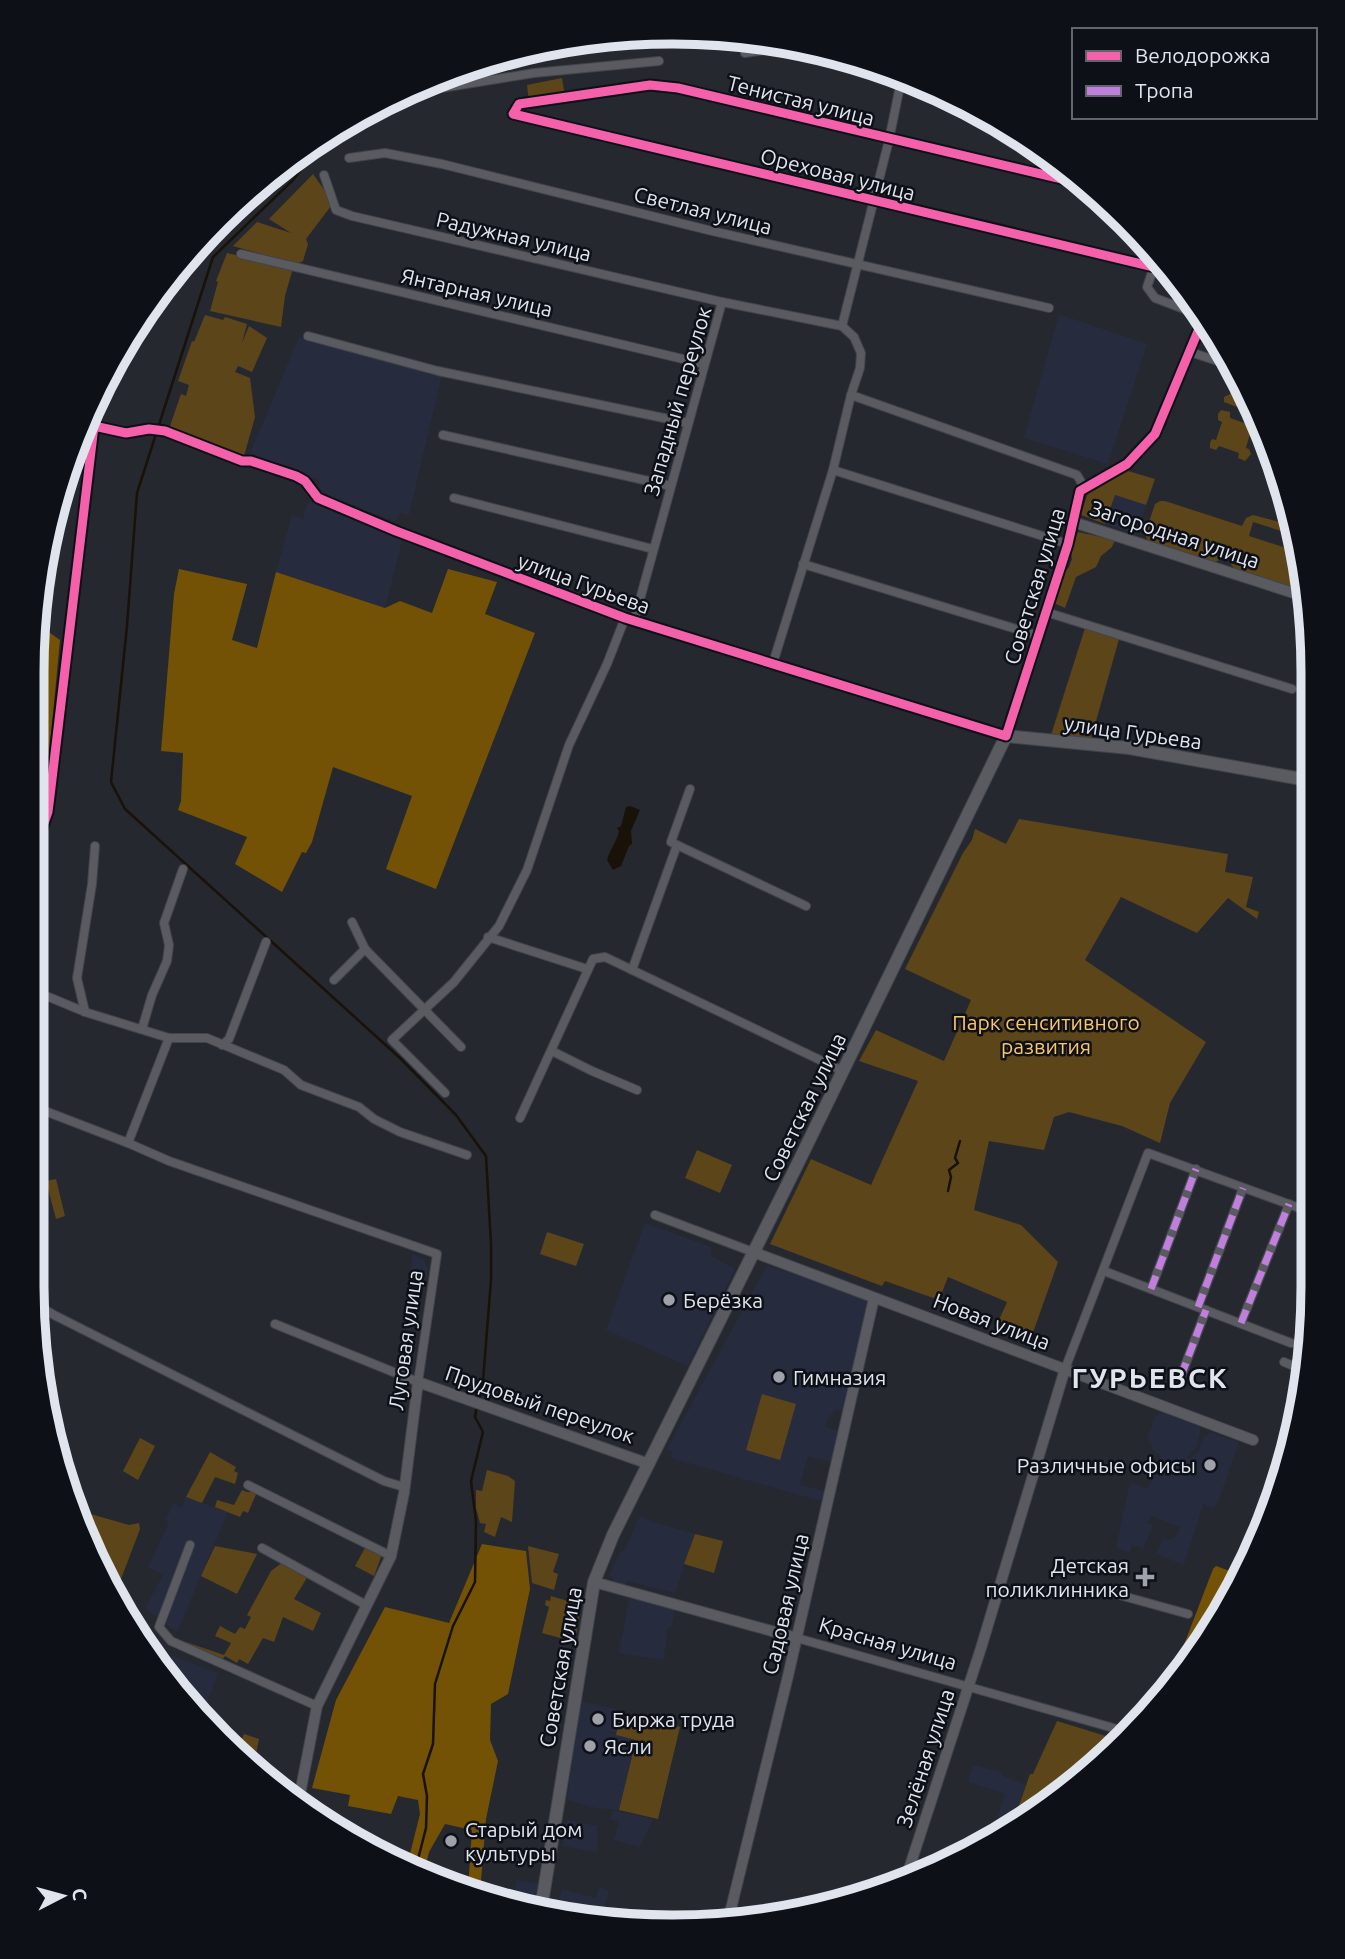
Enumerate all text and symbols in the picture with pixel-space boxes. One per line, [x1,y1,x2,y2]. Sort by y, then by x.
legend [1072,28,1317,119]
text: Велодорожка [1135,43,1271,67]
street label: Тенистая улица [725,70,877,130]
text: Тропа [1135,78,1194,102]
street label: Ореховая улица [758,143,918,205]
street label: Светлая улица [631,181,775,239]
street label: Радужная улица [434,206,594,266]
street label: Янтарная улица [399,263,555,321]
street label: Западный переулок [639,304,716,498]
street label: Загородная улица [1087,495,1263,573]
street label: Советская улица [999,505,1069,667]
street label: улица Гурьева [515,548,653,618]
street label: улица Гурьева [1062,710,1204,754]
park label: Парк сенситивного развития [952,1010,1140,1058]
street label: Советская улица [758,1029,850,1185]
street label: Луговая улица [383,1268,427,1412]
place label: Берёзка [683,1288,763,1312]
street label: Новая улица [930,1288,1054,1354]
marker: Берёзка [661,1292,677,1308]
street label: Прудовый переулок [442,1360,638,1448]
district label: ГУРЬЕВСК [1071,1362,1229,1393]
place label: Гимназия [793,1365,886,1389]
marker: Гимназия [771,1369,787,1385]
place label: Различные офисы [1017,1453,1196,1477]
marker: Различные офисы [1202,1457,1218,1473]
street label: Садовая улица [757,1531,813,1677]
place label: Детская поликлинника [985,1553,1129,1601]
marker: Детская поликлинника [1135,1567,1155,1587]
street label: Советская улица [534,1585,586,1749]
street label: Красная улица [816,1612,960,1674]
street label: Зелёная улица [891,1686,959,1830]
place label: Биржа труда [612,1707,735,1731]
marker: Биржа труда [590,1711,606,1727]
place label: Ясли [604,1734,652,1758]
marker: Ясли [582,1738,598,1754]
place label: Старый дом культуры [465,1817,583,1865]
marker: Старый дом культуры [443,1833,459,1849]
north arrow [28,1861,98,1931]
text: С [68,1887,91,1901]

